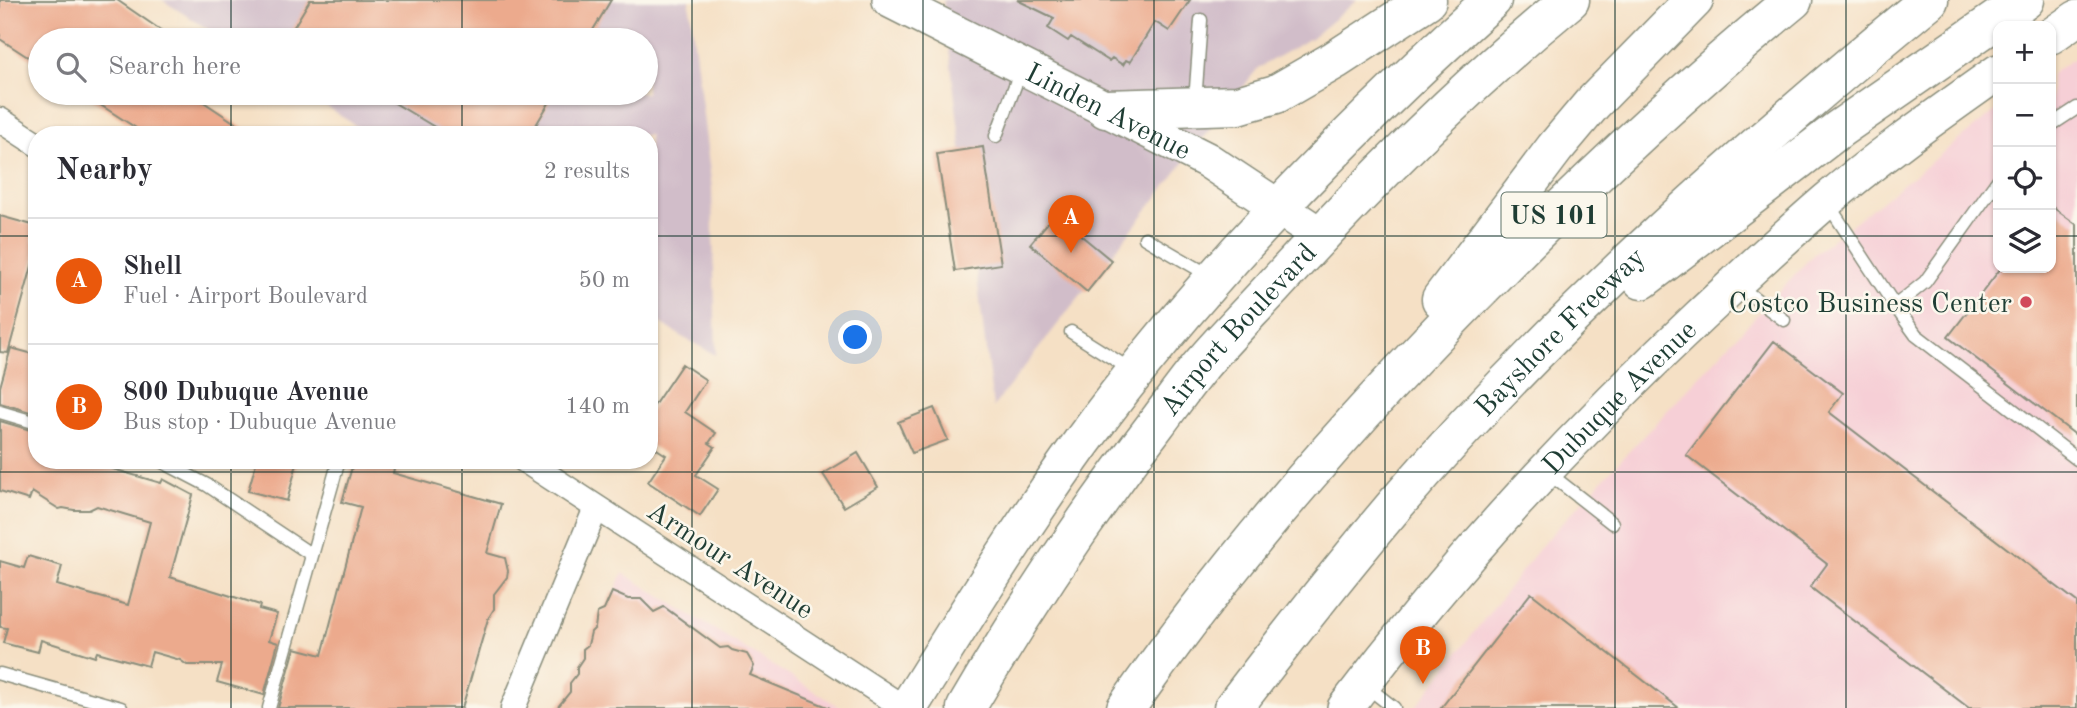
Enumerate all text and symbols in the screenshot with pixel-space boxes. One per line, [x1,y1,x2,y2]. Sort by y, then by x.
map controls [1993,21,2056,273]
button: + [1993,21,2056,84]
search box [28,28,658,105]
icon: search [52,48,90,86]
text: Search here [108,54,241,80]
street label: Linden Avenue [1020,60,1194,166]
button: − [1993,84,2056,147]
button: locate [1993,147,2056,210]
text: Nearby [56,156,153,186]
text: 2 results [544,160,630,183]
road number: US 101 [1502,192,1606,238]
pin: A [1048,195,1094,253]
button: layers [1993,210,2056,273]
street label: Airport Boulevard [1156,239,1323,422]
street label: Bayshore Freeway [1471,243,1651,423]
text: Shell [123,254,182,280]
text: A [70,269,88,292]
text: 50 m [579,269,630,292]
text: Fuel · Airport Boulevard [123,285,368,308]
place label: Costco Business Center [1728,291,2012,319]
marker: Costco Business Center [2018,294,2034,310]
street label: Dubuque Avenue [1538,316,1703,481]
your location [838,320,872,354]
text: 800 Dubuque Avenue [123,380,369,406]
text: B [71,395,87,418]
text: 140 m [565,395,630,418]
text: Bus stop · Dubuque Avenue [123,411,396,434]
street label: Armour Avenue [641,497,818,626]
pin: B [1400,626,1446,684]

